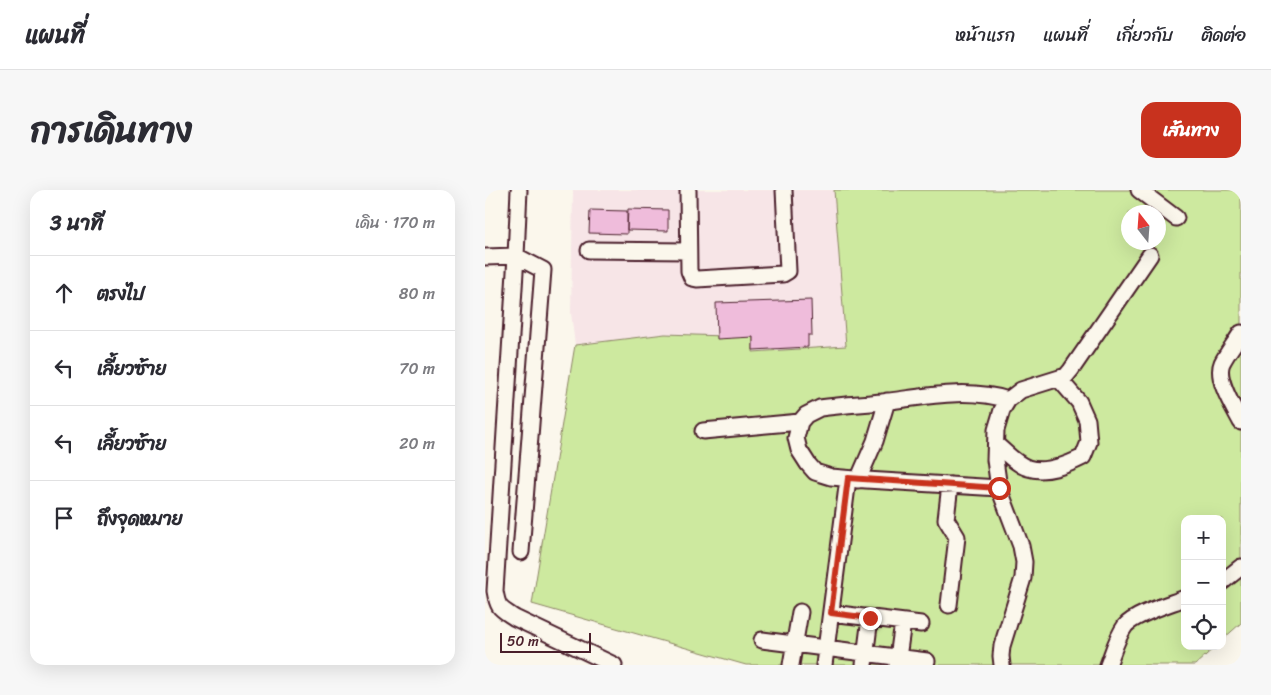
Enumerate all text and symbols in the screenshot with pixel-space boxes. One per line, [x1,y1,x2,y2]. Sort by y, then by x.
text: แผนที่ [25,14,85,56]
text: หน้าแรก [955,19,1015,51]
text: แผนที่ [1043,19,1088,51]
text: เกี่ยวกับ [1116,19,1173,51]
text: ติดต่อ [1201,19,1246,51]
text: การเดินทาง [30,99,192,161]
button: เส้นทาง [1141,102,1241,158]
text: 3 นาที [50,204,103,242]
north arrow [1121,205,1166,250]
text: เดิน · 170 m [355,208,435,237]
text: ตรงไป [97,277,145,310]
icon: ahead [50,279,78,307]
text: 80 m [399,279,435,308]
text: เลี้ยวซ้าย [97,352,166,385]
icon: left [50,354,78,382]
text: 70 m [399,354,435,383]
text: เลี้ยวซ้าย [97,427,166,460]
icon: left [50,429,78,457]
text: 20 m [399,429,435,458]
route start [988,477,1011,500]
text: ถึงจุดหมาย [97,502,183,535]
icon: arrive [50,504,78,532]
map controls [1181,515,1226,650]
button: + [1181,515,1226,560]
button: − [1181,560,1226,605]
button: locate [1181,605,1226,650]
route end [859,607,882,630]
text: 50 m [507,629,539,654]
scale bar [500,630,591,653]

